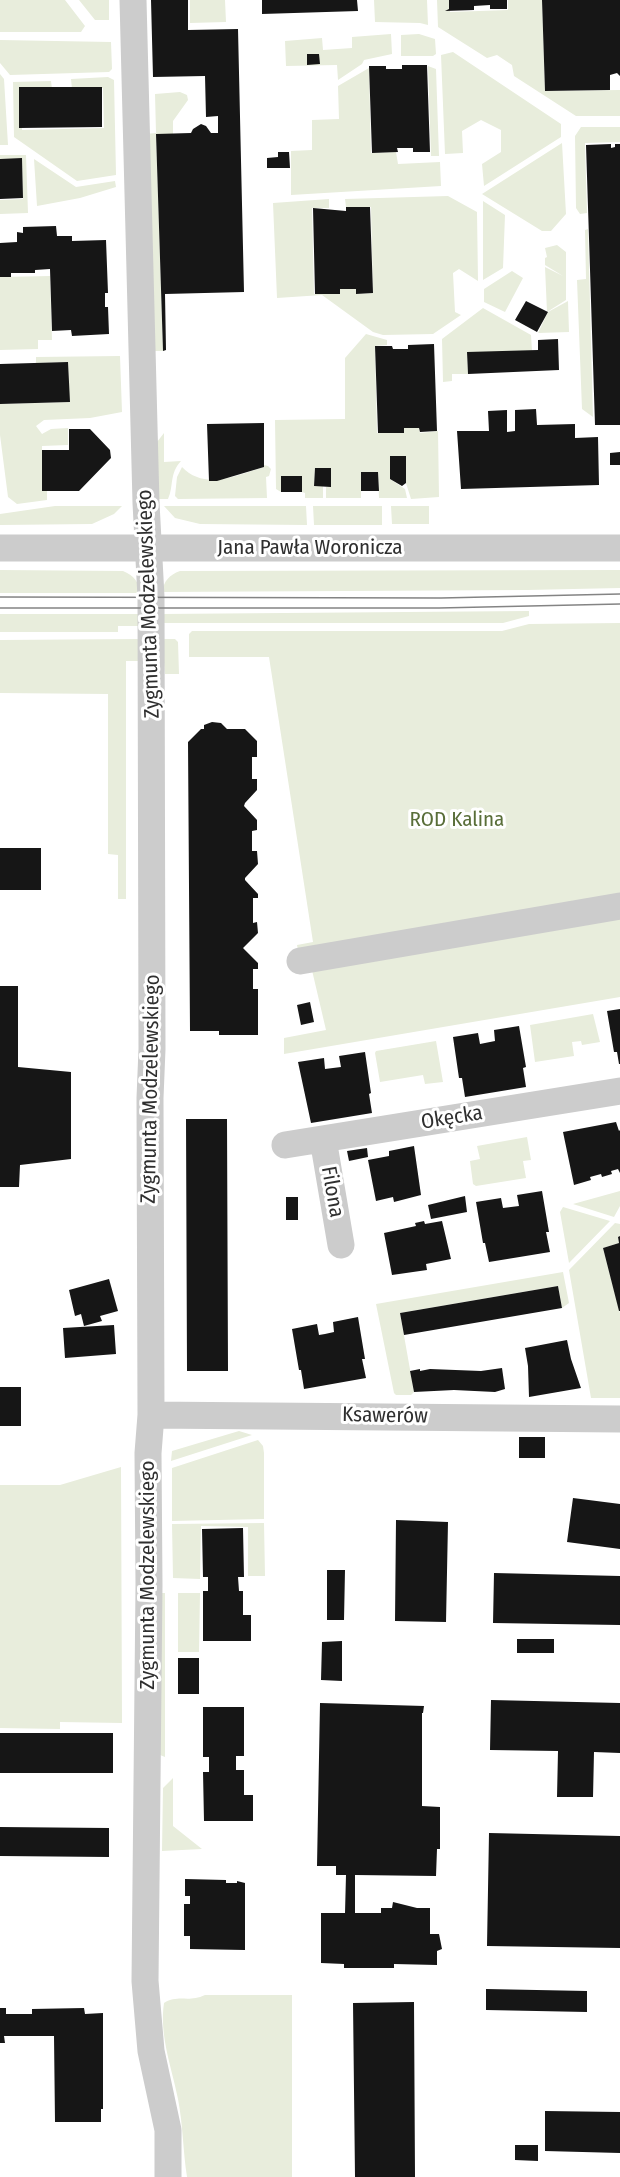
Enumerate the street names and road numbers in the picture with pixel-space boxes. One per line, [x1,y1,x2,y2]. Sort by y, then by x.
street label: Zygmunta Modzelewskiego [132,489,166,719]
street label: Jana Pawła Woronicza [217,535,403,561]
street label: Zygmunta Modzelewskiego [136,974,166,1204]
street label: Okęcka [419,1101,485,1135]
street label: Filona [315,1164,349,1220]
street label: Ksawerów [342,1403,428,1429]
street label: Zygmunta Modzelewskiego [135,1460,161,1690]

